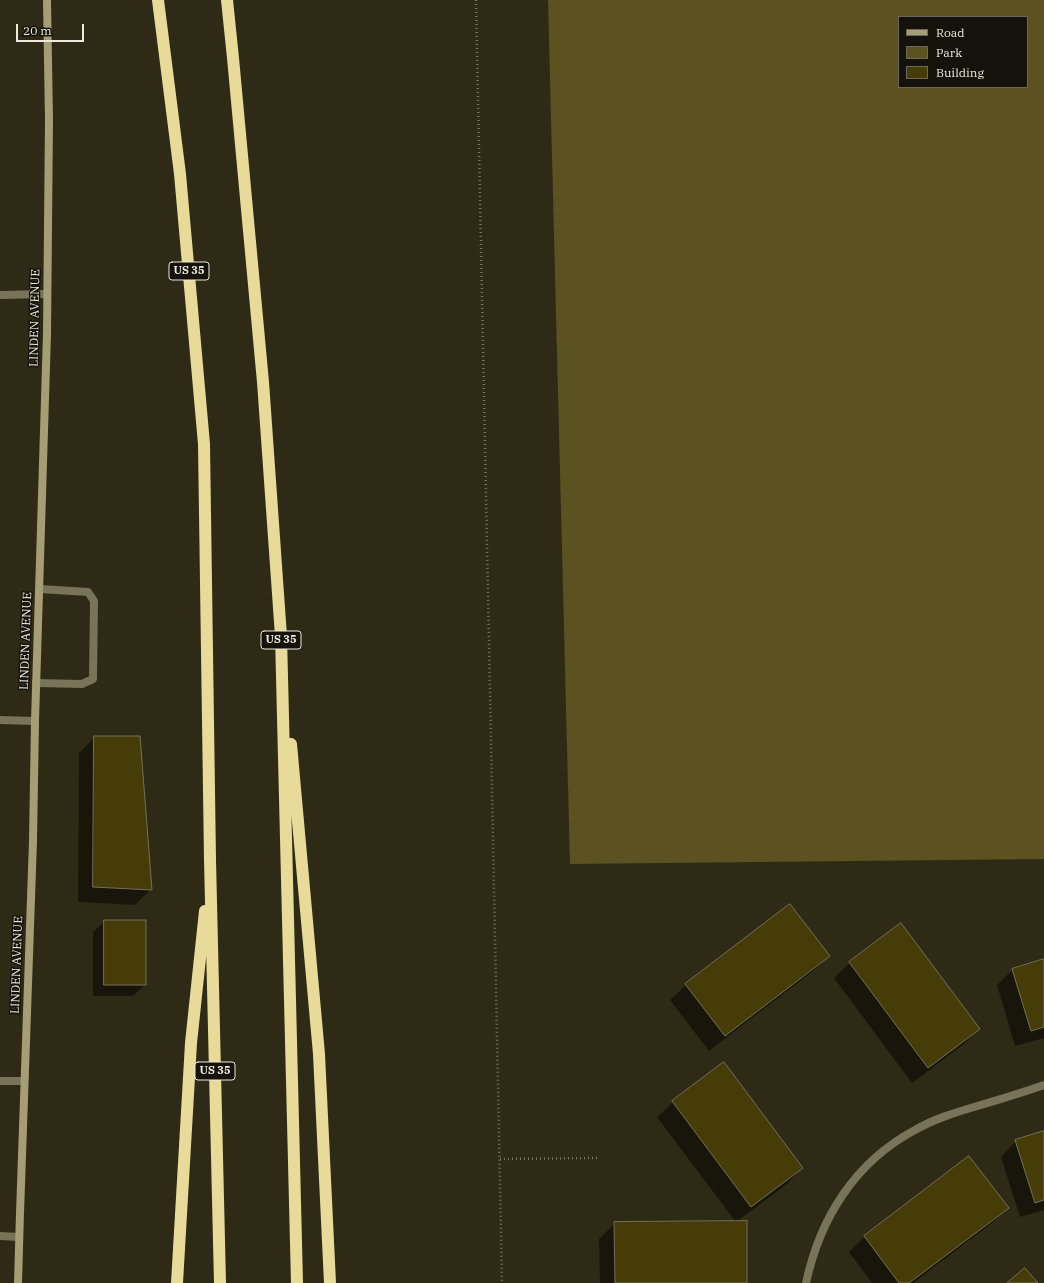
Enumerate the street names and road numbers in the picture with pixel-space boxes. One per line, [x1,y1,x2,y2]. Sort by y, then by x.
road number: US 35 [169,262,209,280]
street label: LINDEN AVENUE [27,269,43,367]
street label: LINDEN AVENUE [17,592,35,690]
road number: US 35 [261,631,301,649]
street label: LINDEN AVENUE [8,916,26,1014]
road number: US 35 [195,1062,235,1080]

